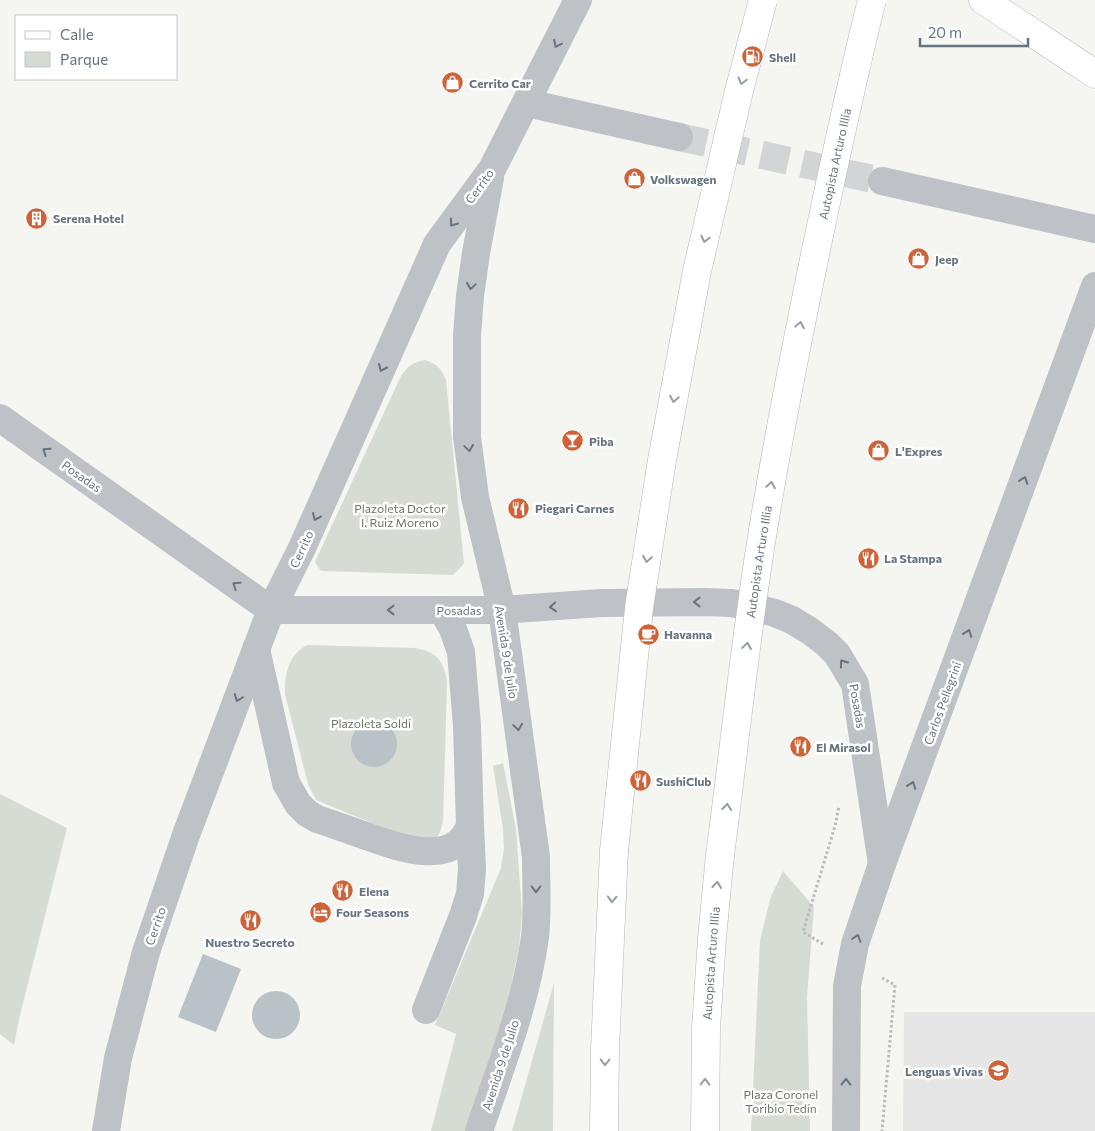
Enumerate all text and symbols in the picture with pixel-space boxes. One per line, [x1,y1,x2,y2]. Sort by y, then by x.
legend [15,15,178,80]
scale bar [920,15,1028,47]
text: 20 m [928,23,962,41]
text: Calle [60,25,94,43]
one-way arrow [553,38,563,47]
fuel station icon: Shell [741,45,765,69]
text: Parque [60,50,108,68]
place label: Shell [769,50,796,64]
shop icon: Cerrito Car [441,71,465,95]
place label: Cerrito Car [469,76,531,90]
one-way arrow [737,76,747,84]
street label: Autopista Arturo Illia [816,107,853,221]
street label: Cerrito [462,166,496,206]
shop icon: Volkswagen [622,167,646,191]
place label: Volkswagen [650,172,716,186]
building icon: Serena Hotel [25,206,49,230]
place label: Serena Hotel [53,211,124,225]
one-way arrow [450,217,459,227]
one-way arrow [700,235,711,244]
shop icon: Jeep [907,247,931,271]
place label: Jeep [935,252,959,267]
one-way arrow [466,283,477,291]
one-way arrow [795,321,805,330]
one-way arrow [378,363,388,372]
one-way arrow [669,394,679,403]
bar icon: Piba [561,429,585,453]
place label: Piba [589,434,614,448]
shop icon: L'Expres [867,439,891,463]
one-way arrow [463,444,473,453]
place label: L'Expres [895,444,943,458]
one-way arrow [43,448,52,457]
street label: Posadas [60,457,104,495]
one-way arrow [1018,476,1028,485]
one-way arrow [765,481,775,490]
restaurant icon: Piegari Carnes [507,496,531,520]
park label: Plazoleta Doctor I. Ruiz Moreno [354,501,446,529]
place label: Piegari Carnes [535,501,615,515]
street label: Autopista Arturo Illia [743,504,774,619]
one-way arrow [312,512,323,521]
street label: Cerrito [286,528,316,570]
restaurant icon: La Stampa [856,546,880,570]
place label: La Stampa [884,551,942,565]
one-way arrow [642,555,652,563]
one-way arrow [232,582,242,591]
one-way arrow [693,597,700,607]
one-way arrow [549,601,557,612]
street label: Posadas [437,603,481,617]
street label: Avenida 9 de Julio [492,604,521,700]
one-way arrow [387,605,394,615]
cafe icon: Havanna [636,622,660,646]
place label: Havanna [664,627,712,641]
one-way arrow [962,629,972,637]
one-way arrow [741,642,752,650]
street label: Carlos Pellegrini [920,659,964,747]
one-way arrow [840,660,849,669]
street label: Posadas [847,683,869,729]
one-way arrow [234,693,244,702]
park label: Plazoleta Soldi [331,716,411,730]
one-way arrow [513,723,523,732]
restaurant icon: El Mirasol [788,735,812,759]
place label: El Mirasol [816,740,871,754]
restaurant icon: SushiClub [628,769,652,793]
place label: SushiClub [656,774,711,788]
one-way arrow [906,781,916,790]
one-way arrow [721,803,731,811]
restaurant icon: Elena [331,879,355,903]
one-way arrow [712,881,723,889]
place label: Elena [359,884,389,898]
one-way arrow [531,885,541,893]
one-way arrow [606,896,617,904]
hotel icon: Four Seasons [308,900,332,924]
street label: Cerrito [142,905,168,947]
place label: Four Seasons [336,905,410,919]
street label: Autopista Arturo Illia [700,906,722,1020]
restaurant icon: Nuestro Secreto [238,909,262,933]
place label: Nuestro Secreto [205,935,295,949]
one-way arrow [852,935,862,943]
street label: Avenida 9 de Julio [479,1018,522,1112]
one-way arrow [600,1058,610,1066]
school or university icon: Lenguas Vivas [987,1059,1011,1083]
place label: Lenguas Vivas [905,1064,983,1078]
one-way arrow [700,1078,710,1086]
one-way arrow [841,1078,851,1086]
park label: Plaza Coronel Toribio Tedín [744,1087,818,1115]

